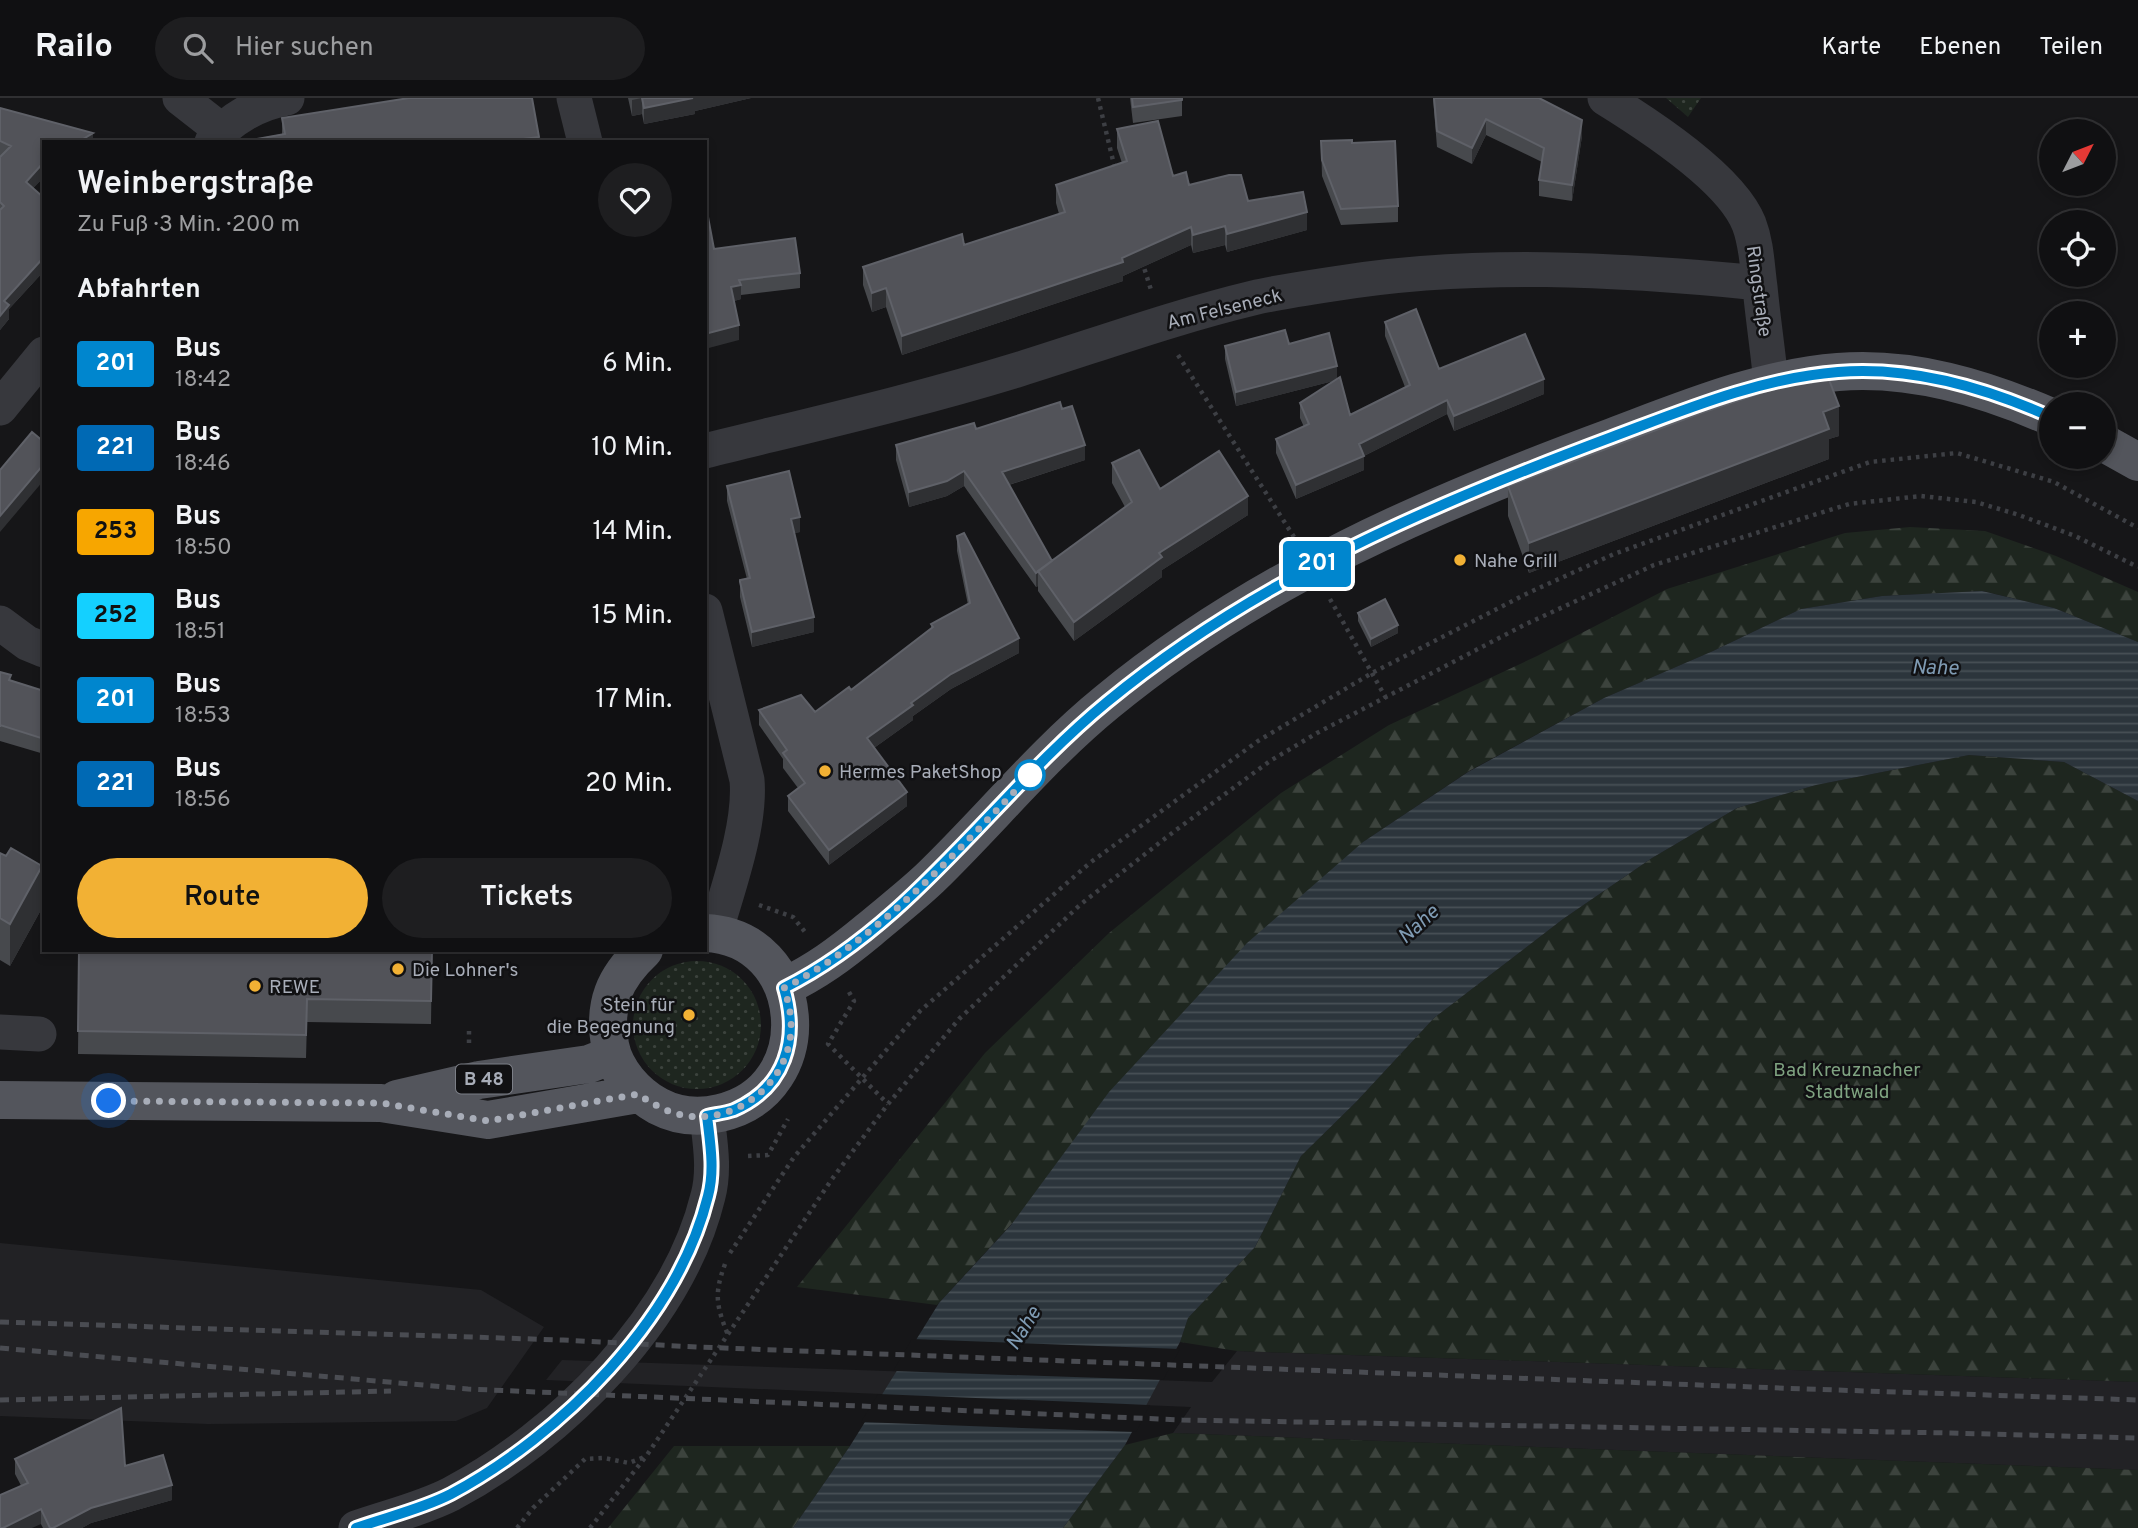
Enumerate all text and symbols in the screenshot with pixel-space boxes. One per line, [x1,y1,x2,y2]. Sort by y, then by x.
search box [155,17,645,80]
text: Railo [35,27,113,69]
icon: search [179,29,217,67]
text: Hier suchen [235,32,374,65]
text: Karte [1821,33,1881,63]
text: Ebenen [1919,33,2001,63]
text: Teilen [2039,33,2103,63]
north arrow [2039,119,2116,196]
map controls [2039,119,2116,469]
button: heart [598,163,672,237]
text: Weinbergstraße [77,164,314,206]
button: locate [2039,210,2116,287]
text: Zu Fuß · 3 Min. · 200 m [77,211,300,240]
street label: Ringstraße [1740,244,1776,339]
text: Abfahrten [77,274,201,307]
street label: Am Felseneck [1164,284,1285,336]
button: + [2039,301,2116,378]
text: Bus [175,333,221,366]
text: 6 Min. [602,348,672,381]
text: 201 [95,349,136,379]
text: 18:42 [175,366,231,395]
button: − [2039,392,2116,469]
text: Bus [175,417,221,450]
text: 10 Min. [591,432,672,465]
text: 221 [96,433,135,463]
text: 18:46 [175,450,231,479]
text: Bus [175,501,221,534]
text: 14 Min. [592,516,672,549]
text: 253 [94,517,137,547]
text: 18:50 [175,534,232,563]
line badge: 201 [1277,541,1357,587]
text: 201 [1297,549,1337,579]
place label: Nahe Grill [1474,550,1558,574]
marker: Nahe Grill [1452,552,1468,568]
text: Bus [175,585,221,618]
text: 15 Min. [592,600,672,633]
text: 252 [93,601,138,631]
text: 18:51 [175,618,226,647]
water label: Nahe [1911,655,1960,682]
text: Bus [175,669,221,702]
text: 17 Min. [596,684,672,717]
text: 201 [95,685,136,715]
text: 18:53 [175,702,231,731]
text: Bus [175,753,221,786]
unlabelled marker [1015,760,1045,790]
place label: Hermes PaketShop [839,761,1002,785]
marker: Hermes PaketShop [817,763,833,779]
text: 20 Min. [585,768,672,801]
text: 221 [96,769,135,799]
text: 18:56 [175,786,231,815]
button: Route [77,858,368,938]
button: Tickets [382,858,672,938]
water label: Nahe [1393,899,1446,951]
place label: Die Lohner's [412,959,518,983]
marker: Die Lohner's [390,961,406,977]
place label: REWE [269,976,320,1000]
marker: REWE [247,978,263,994]
place label: Stein für die Begegnung [546,994,676,1040]
marker: Stein für die Begegnung [681,1007,697,1023]
park label: Bad Kreuznacher Stadtwald [1773,1059,1921,1105]
road number: B 48 [456,1064,512,1094]
your location [91,1083,126,1118]
water label: Nahe [1000,1301,1049,1356]

